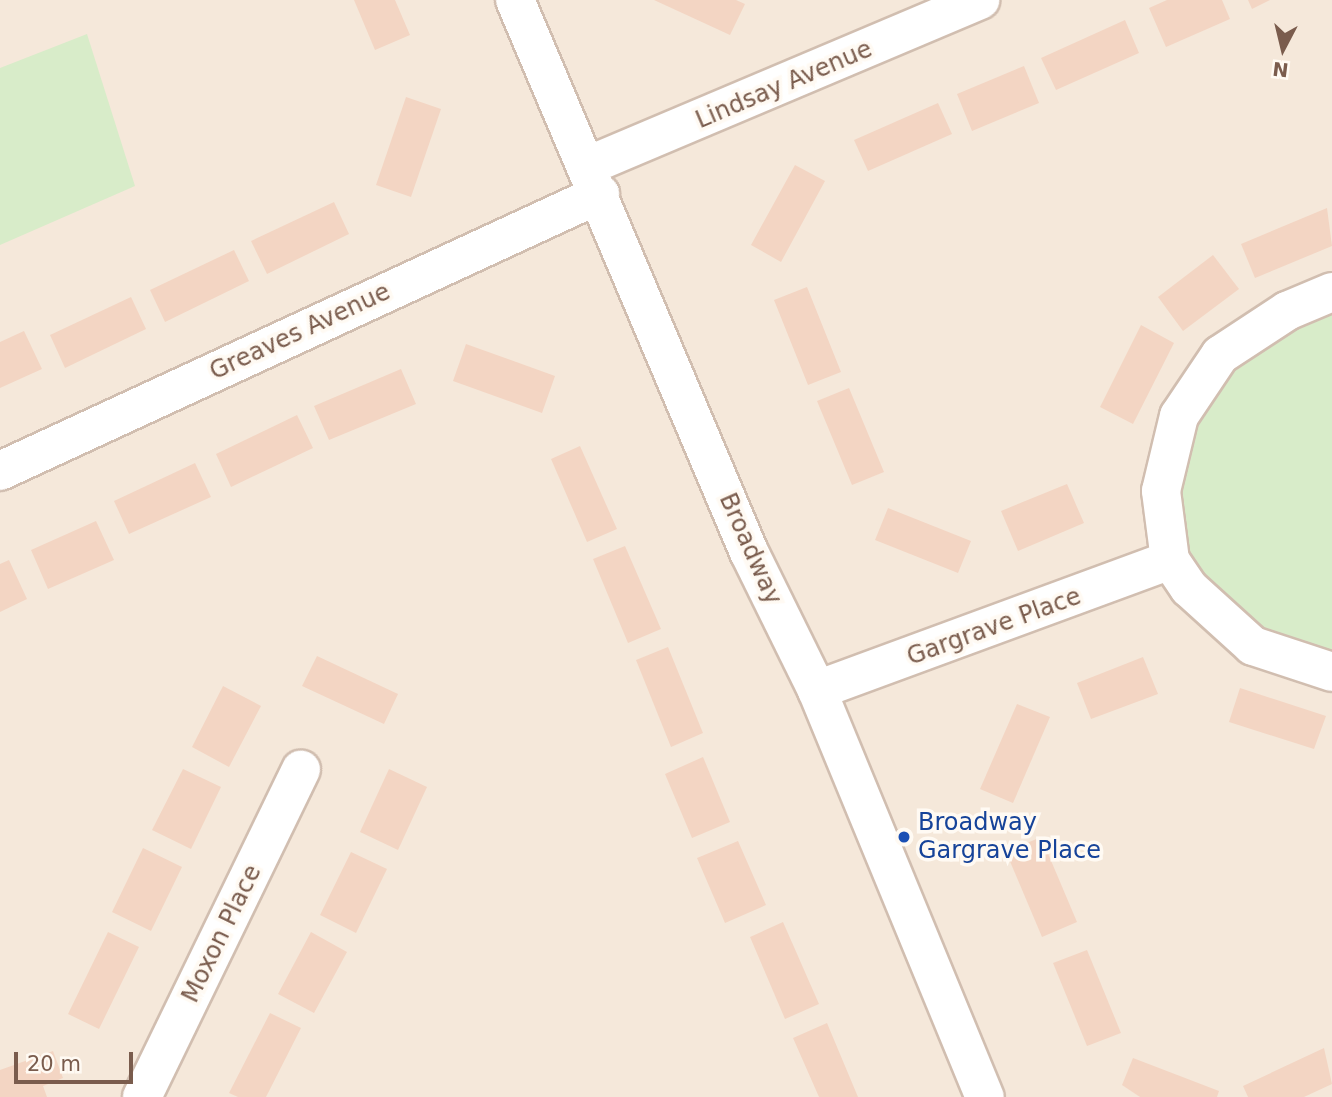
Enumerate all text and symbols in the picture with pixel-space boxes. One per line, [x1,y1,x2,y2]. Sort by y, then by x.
north arrow [1248,14,1318,84]
street label: Lindsay Avenue [692,35,876,135]
text: N [1271,58,1290,82]
street label: Greaves Avenue [205,278,395,386]
street label: Broadway [713,489,787,609]
street label: Gargrave Place [903,582,1085,672]
place label: Broadway Gargrave Place [918,809,1101,865]
marker: Broadway Gargrave Place [896,829,912,845]
street label: Moxon Place [176,861,268,1007]
scale bar [18,1038,136,1082]
text: 20 m [27,1052,81,1076]

